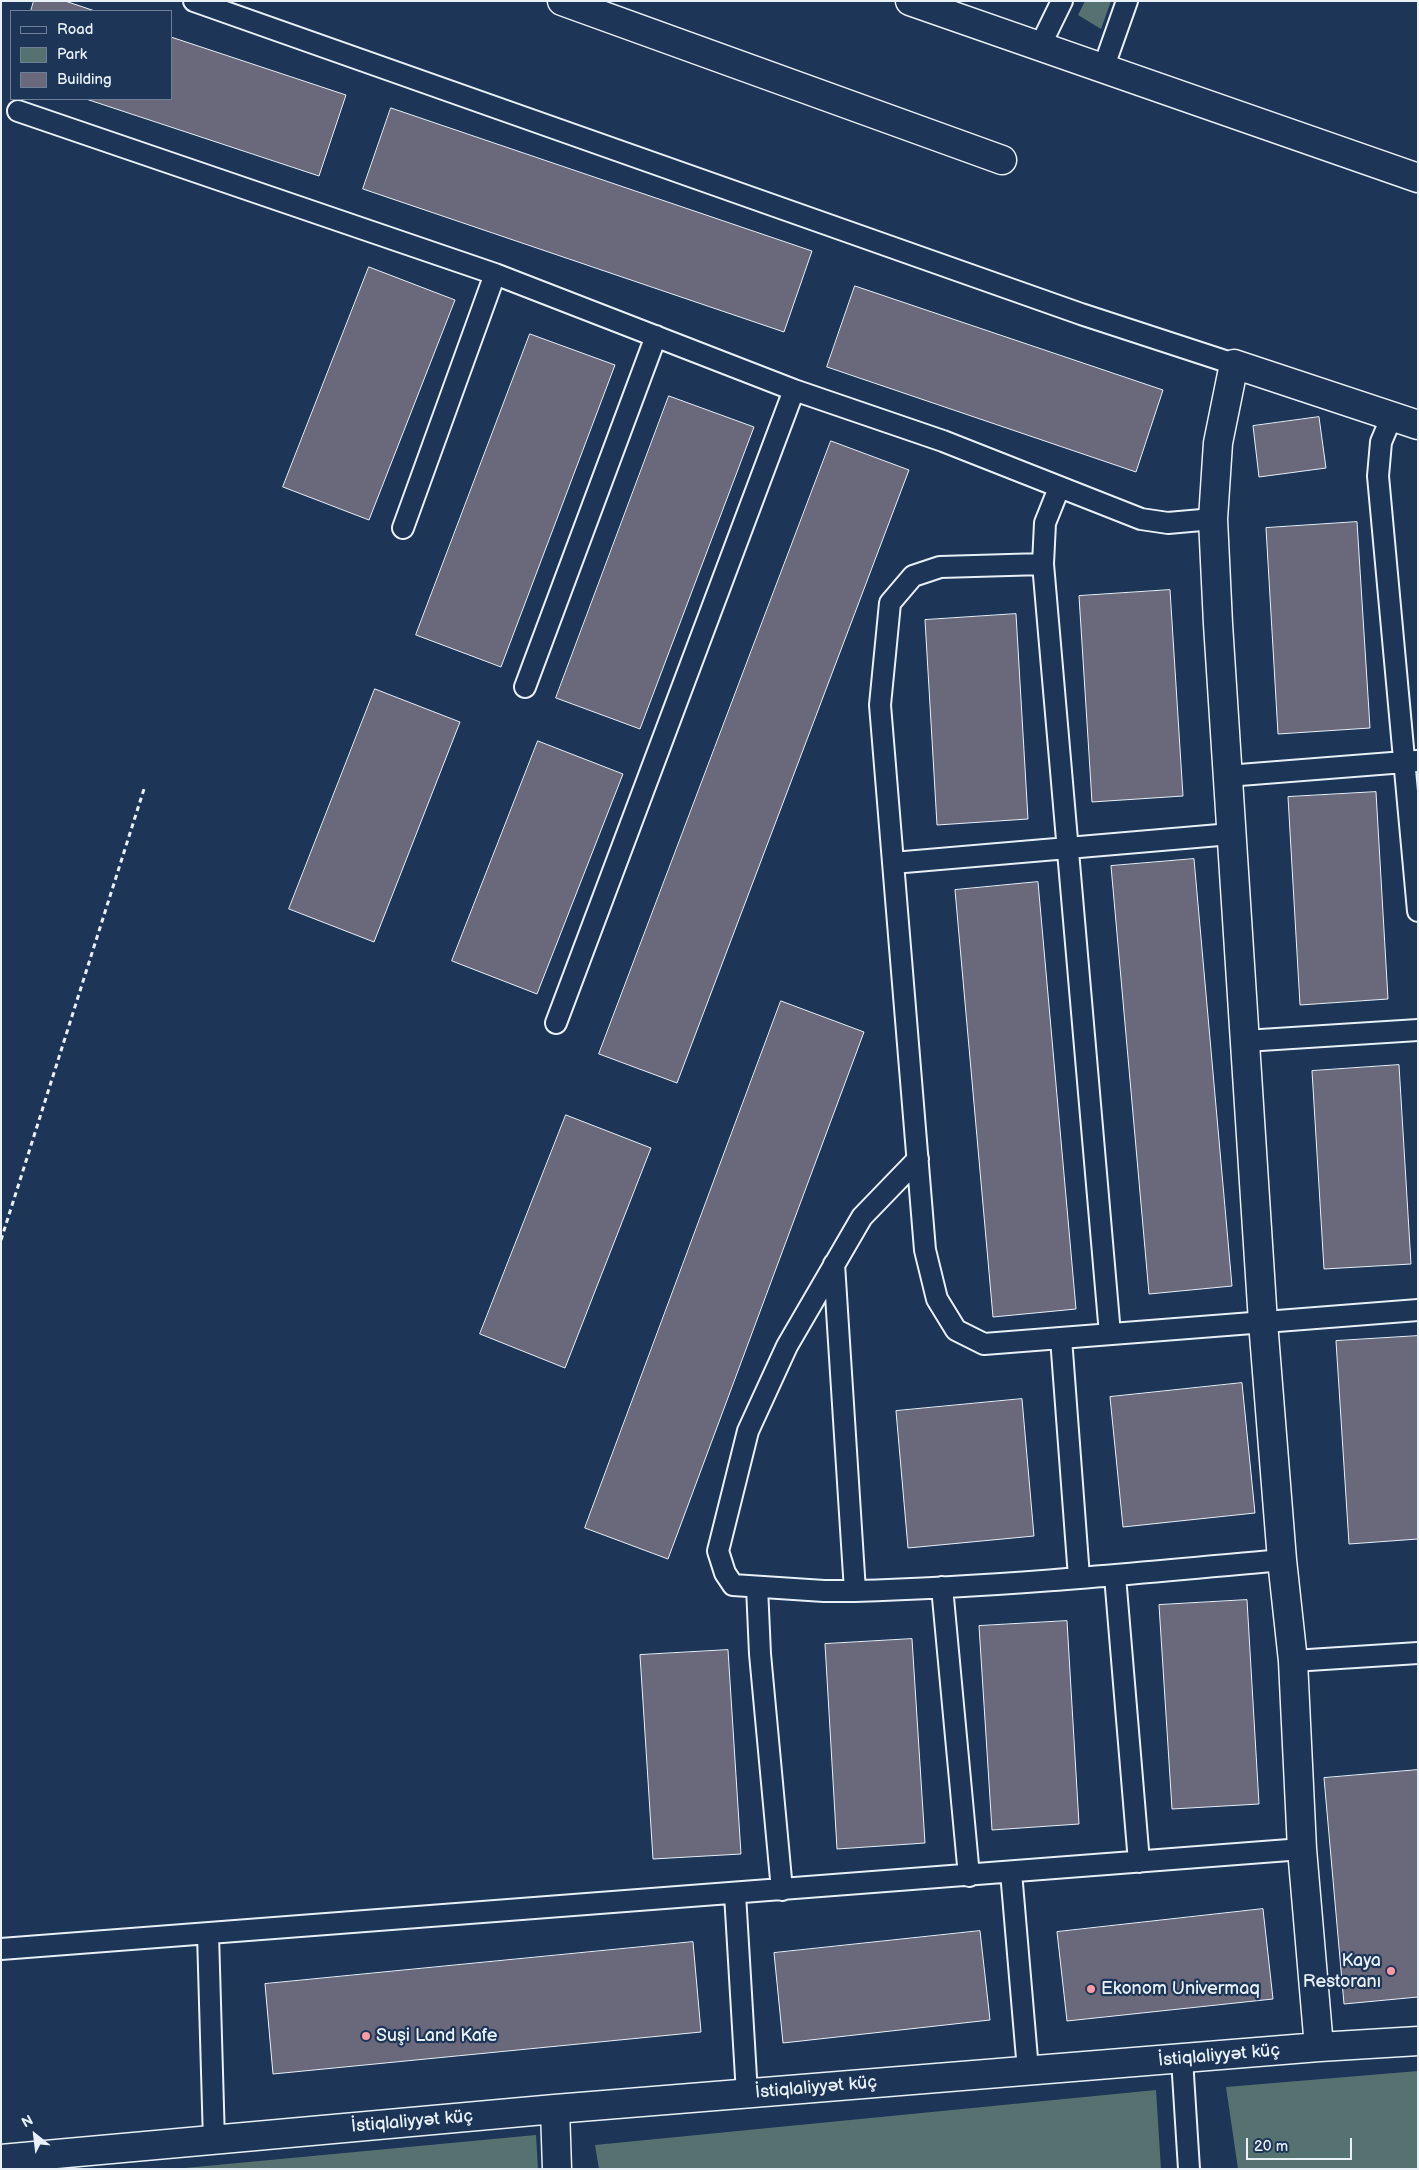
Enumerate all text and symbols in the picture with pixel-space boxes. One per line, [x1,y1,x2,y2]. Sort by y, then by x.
legend [10,10,172,100]
text: Road [57,20,93,39]
text: Park [57,45,87,64]
text: Building [57,70,112,89]
place label: Kaya Restoranı [1303,1950,1381,1992]
marker: Kaya Restoranı [1385,1965,1397,1977]
place label: Ekonom Univermaq [1101,1978,1260,2000]
marker: Ekonom Univermaq [1085,1983,1097,1995]
place label: Suşi Land Kafe [376,2025,497,2047]
marker: Suşi Land Kafe [360,2030,372,2042]
street label: İstiqlaliyyət küç [1157,2040,1281,2072]
street label: İstiqlaliyyət küç [754,2072,878,2104]
street label: İstiqlaliyyət küç [350,2106,474,2138]
north arrow [10,2110,60,2160]
text: N [19,2111,36,2131]
scale bar [1249,2128,1355,2160]
text: 20 m [1254,2137,1288,2156]

